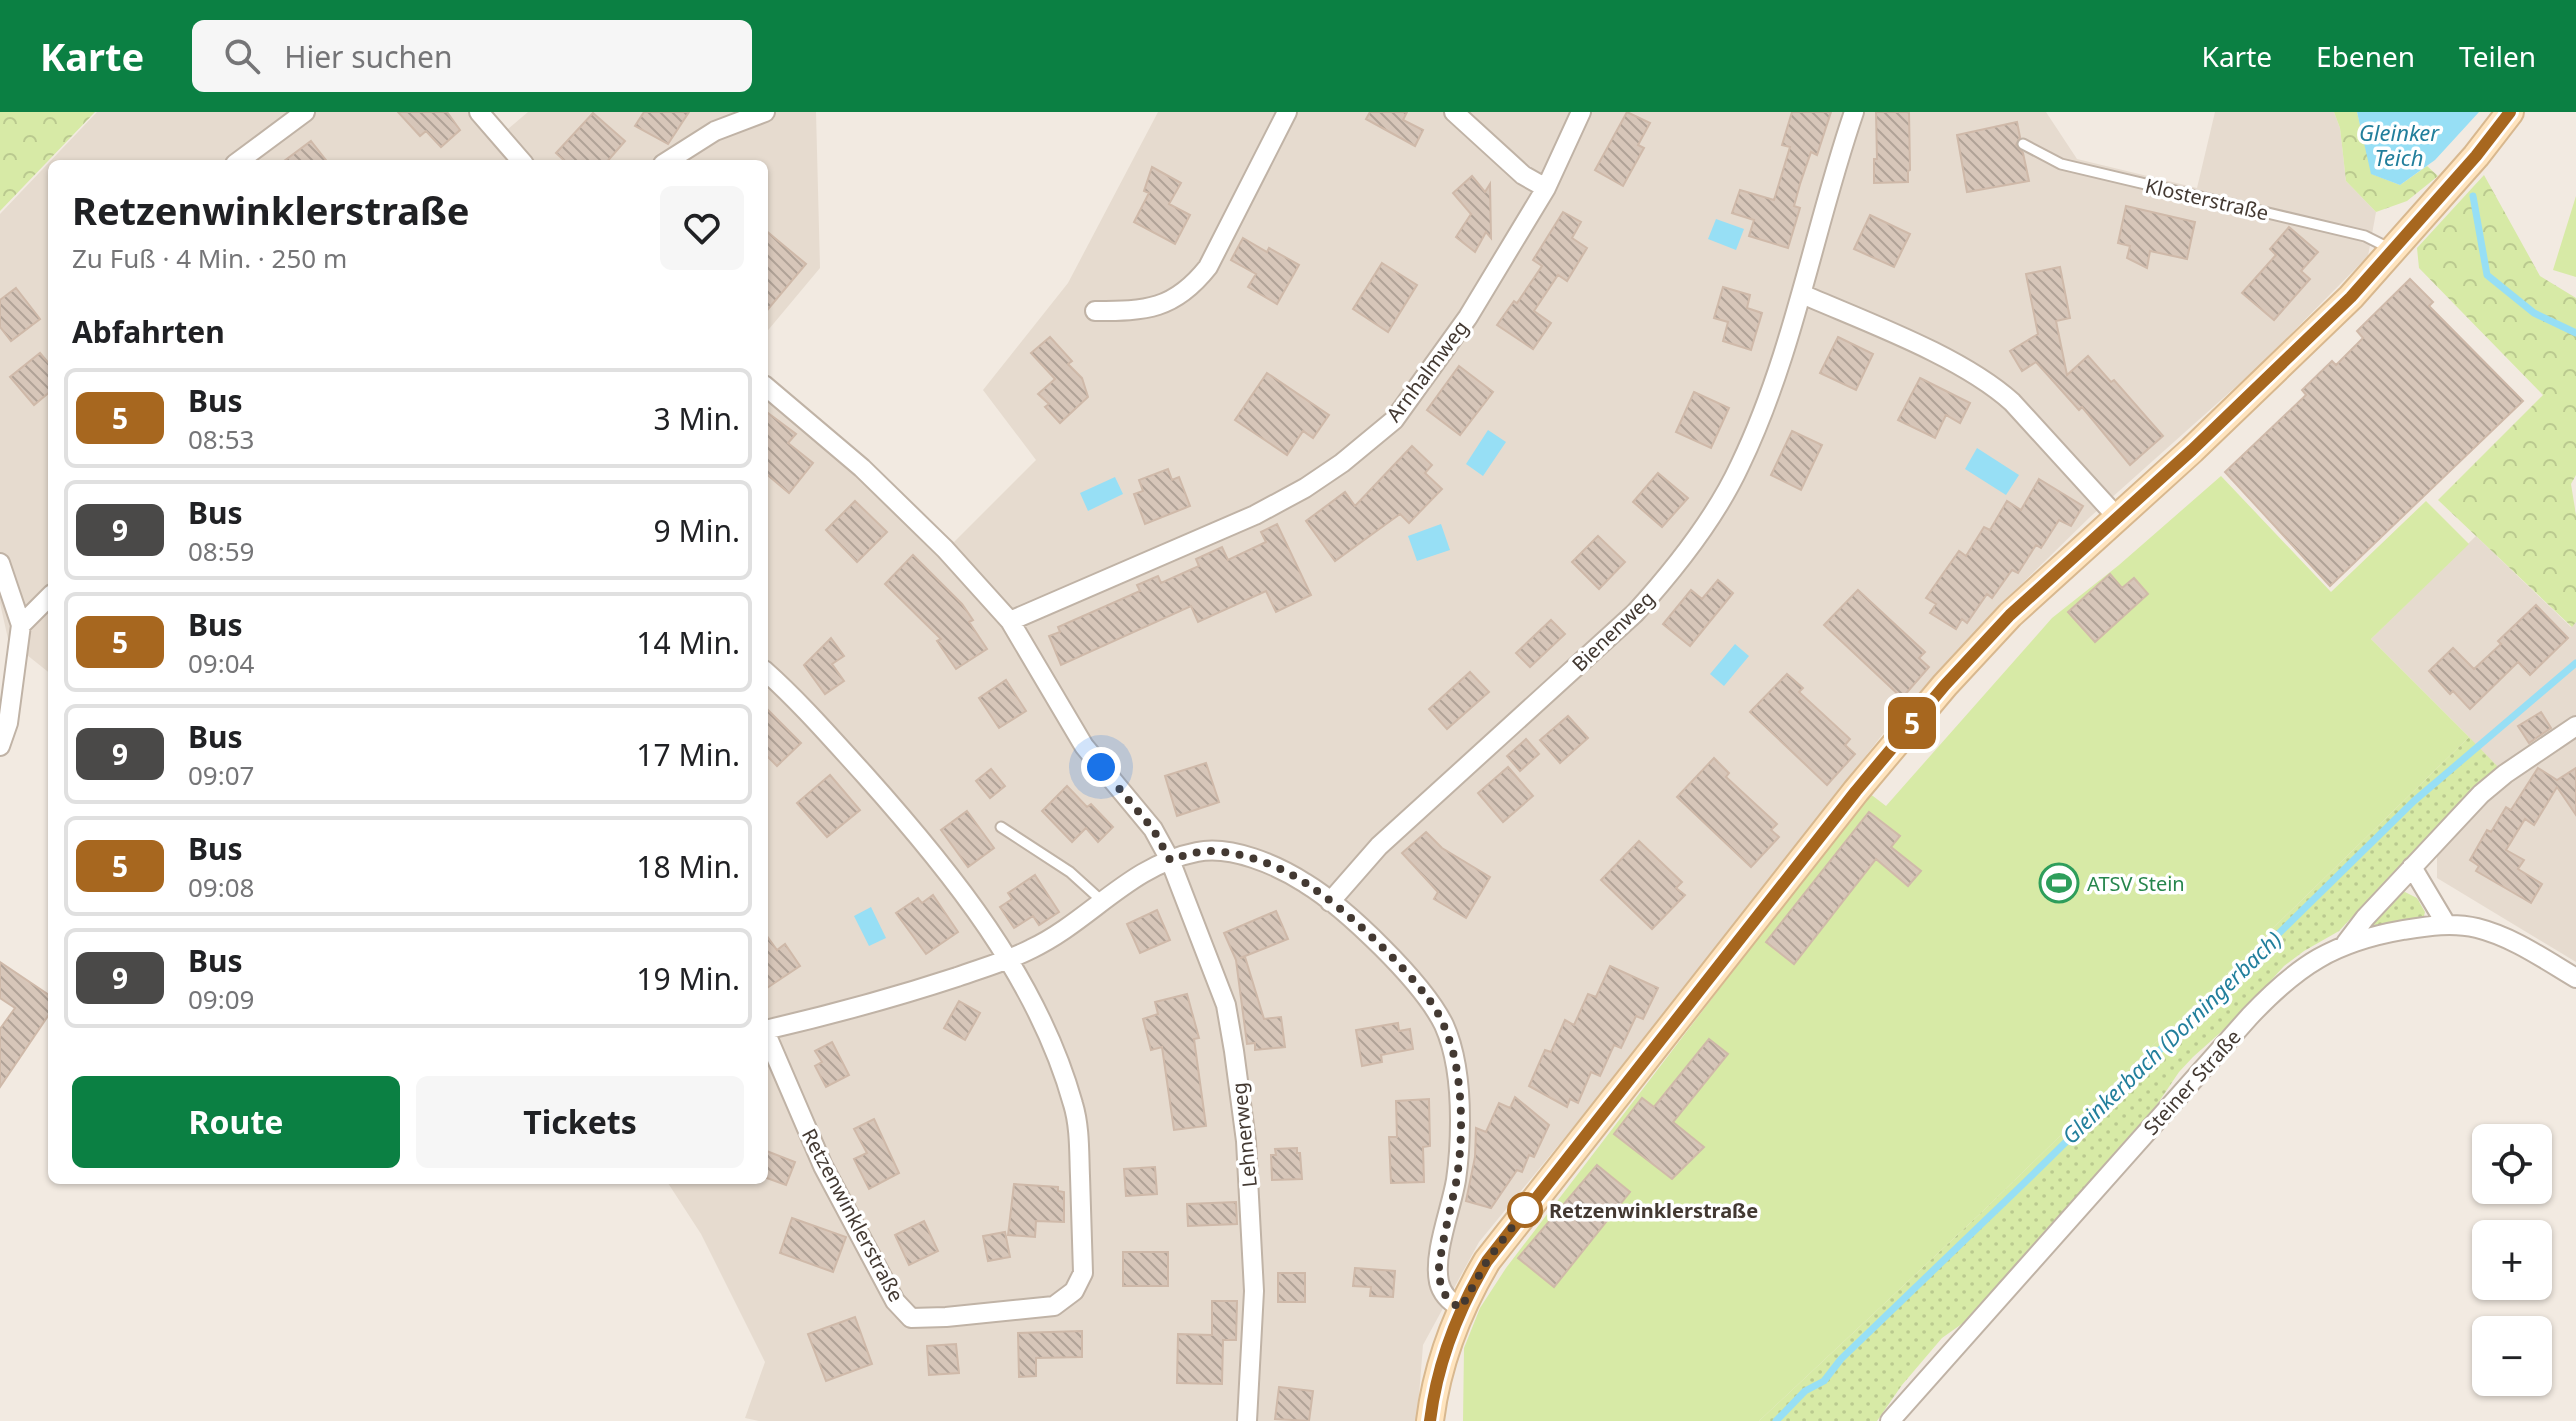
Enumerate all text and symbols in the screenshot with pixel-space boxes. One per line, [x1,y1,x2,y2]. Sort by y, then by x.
search box [192,20,752,92]
text: Karte [40,30,144,82]
icon: search [220,34,264,78]
text: Hier suchen [284,36,453,77]
text: Karte [2202,37,2272,75]
text: Ebenen [2316,37,2415,75]
text: Teilen [2459,37,2536,75]
water label: Gleinker Teich [2359,117,2440,172]
street label: Klosterstraße [2143,172,2271,226]
text: Retzenwinklerstraße [72,184,469,236]
button: heart [660,186,744,270]
text: Zu Fuß · 4 Min. · 250 m [72,240,347,276]
text: Abfahrten [72,311,225,352]
street label: Arnhalmweg [1380,315,1474,427]
text: Bus [188,380,243,421]
text: 3 Min. [654,398,740,439]
text: 5 [112,399,128,437]
text: 08:53 [188,421,254,457]
text: Bus [188,492,243,533]
text: 9 Min. [654,510,740,551]
text: 9 [112,511,128,549]
text: 08:59 [188,533,254,569]
street label: Bienenweg [1566,585,1660,677]
text: Bus [188,604,243,645]
text: 14 Min. [636,622,740,663]
text: 5 [112,623,128,661]
text: 09:04 [188,645,254,681]
line badge: 5 [1886,697,1938,749]
text: 5 [1904,704,1920,742]
text: Bus [188,716,243,757]
text: 17 Min. [636,734,740,775]
text: 9 [112,735,128,773]
your location [1081,747,1121,787]
text: 09:07 [188,757,254,793]
text: Bus [188,828,243,869]
text: 18 Min. [636,846,740,887]
text: 5 [112,847,128,885]
sports icon: ATSV Stein [2038,862,2080,904]
text: 09:08 [188,869,254,905]
place label: ATSV Stein [2087,870,2185,897]
water label: Gleinkerbach (Dorningerbach) [2055,924,2287,1150]
text: Bus [188,940,243,981]
text: 19 Min. [636,958,740,999]
text: 9 [112,959,128,997]
text: 09:09 [188,981,254,1017]
street label: Steiner Straße [2137,1024,2247,1140]
button: Route [72,1076,400,1168]
button: Tickets [416,1076,744,1168]
street label: Lehnerweg [1225,1081,1263,1189]
street label: Retzenwinklerstraße [796,1124,910,1306]
map controls [2472,1124,2552,1396]
button: locate [2472,1124,2552,1204]
marker: Retzenwinklerstraße [1508,1193,1542,1227]
place label: Retzenwinklerstraße [1549,1197,1758,1224]
button: + [2472,1220,2552,1300]
button: − [2472,1316,2552,1396]

